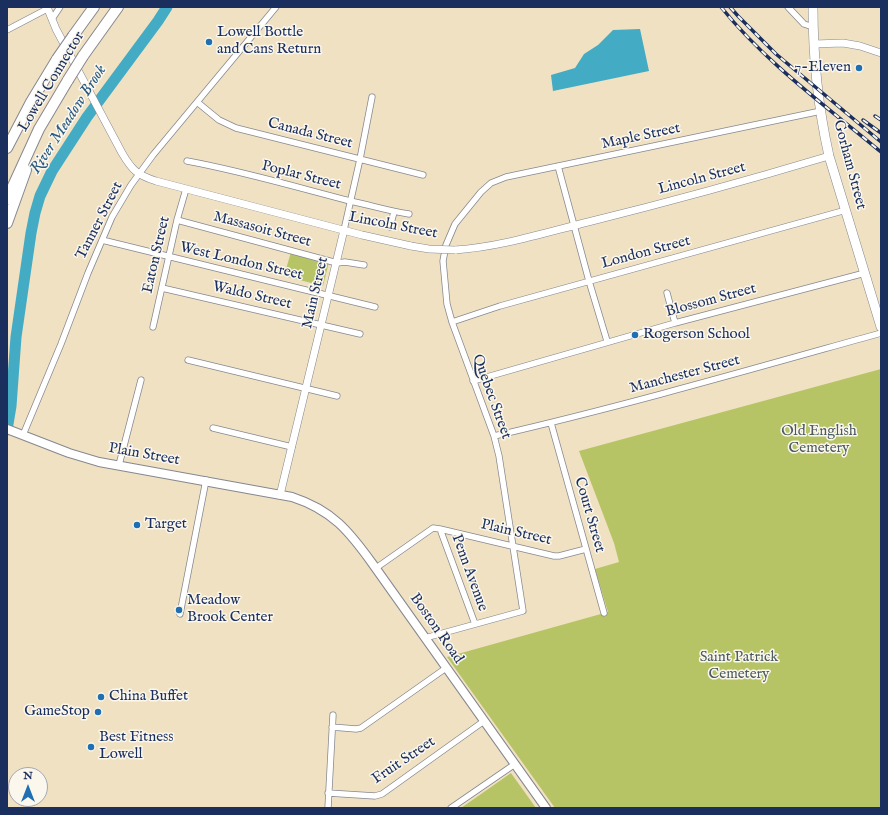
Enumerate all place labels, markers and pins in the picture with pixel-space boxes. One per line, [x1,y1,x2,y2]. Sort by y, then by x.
place label: Lowell Bottle and Cans Return [217,24,321,59]
marker: Lowell Bottle and Cans Return [204,37,214,47]
place label: 7-Eleven [794,59,851,77]
marker: 7-Eleven [854,63,864,73]
place label: Rogerson School [643,326,750,344]
marker: Rogerson School [630,330,640,340]
place label: Target [145,516,187,534]
marker: Target [132,520,142,530]
place label: Meadow Brook Center [187,592,273,627]
marker: Meadow Brook Center [174,605,184,615]
place label: China Buffet [109,688,188,706]
marker: China Buffet [96,692,106,702]
place label: GameStop [24,703,90,721]
marker: GameStop [93,707,103,717]
place label: Best Fitness Lowell [99,729,174,764]
marker: Best Fitness Lowell [86,742,96,752]

